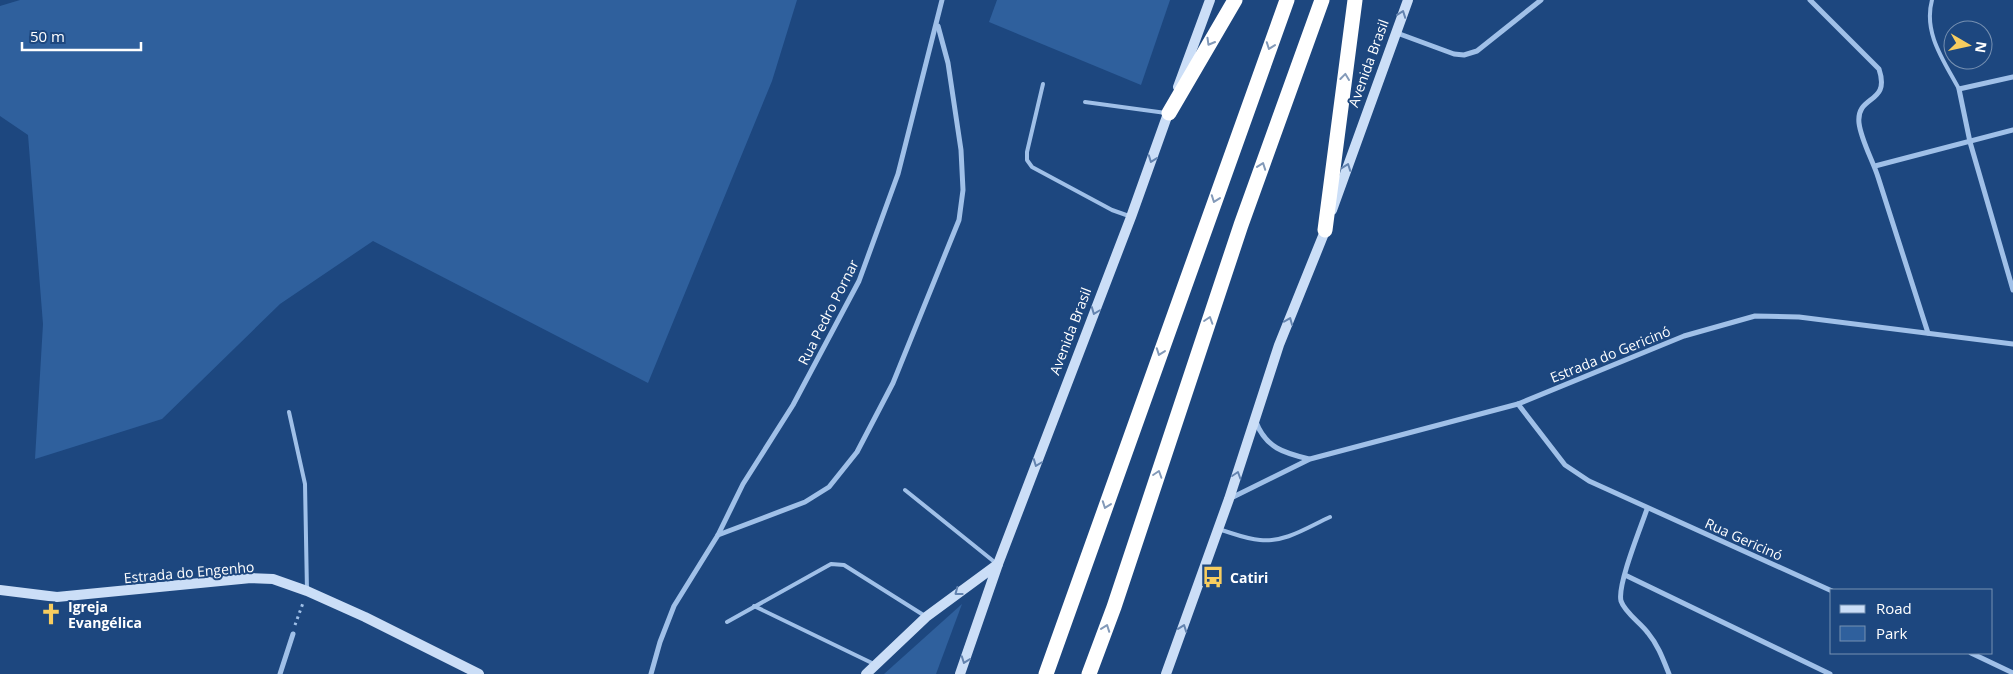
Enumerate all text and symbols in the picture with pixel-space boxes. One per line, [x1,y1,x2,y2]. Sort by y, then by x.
one-way arrow [1396,11,1406,19]
street label: Avenida Brasil [1343,16,1393,110]
scale bar [22,20,141,52]
north arrow [1943,20,1993,70]
text: 50 m [30,26,65,46]
one-way arrow [1207,37,1217,46]
text: N [1971,40,1992,54]
one-way arrow [1266,41,1276,50]
one-way arrow [1339,73,1350,81]
one-way arrow [1148,154,1158,162]
one-way arrow [1256,163,1266,171]
one-way arrow [1342,164,1352,172]
one-way arrow [1211,194,1221,203]
street label: Rua Pedro Pornar [793,256,863,368]
street label: Avenida Brasil [1045,285,1095,377]
one-way arrow [1091,306,1101,315]
one-way arrow [1203,316,1213,325]
one-way arrow [1282,317,1293,326]
street label: Estrada do Gericinó [1547,321,1673,387]
one-way arrow [1156,347,1166,356]
one-way arrow [1033,458,1043,466]
one-way arrow [1152,471,1162,479]
one-way arrow [1232,471,1242,480]
one-way arrow [1102,500,1112,509]
street label: Rua Gericinó [1702,513,1786,565]
street label: Estrada do Engenho [123,557,255,587]
bus stop icon: Catiri [1200,564,1226,590]
place label: Catiri [1230,568,1268,587]
one-way arrow [955,587,964,595]
legend [1830,589,1993,654]
place label: Igreja Evangélica [68,597,142,632]
text: Road [1876,598,1912,618]
church icon: Igreja Evangélica [38,601,64,627]
text: Park [1876,623,1907,643]
one-way arrow [1100,624,1110,633]
one-way arrow [1177,624,1187,633]
one-way arrow [961,655,971,664]

